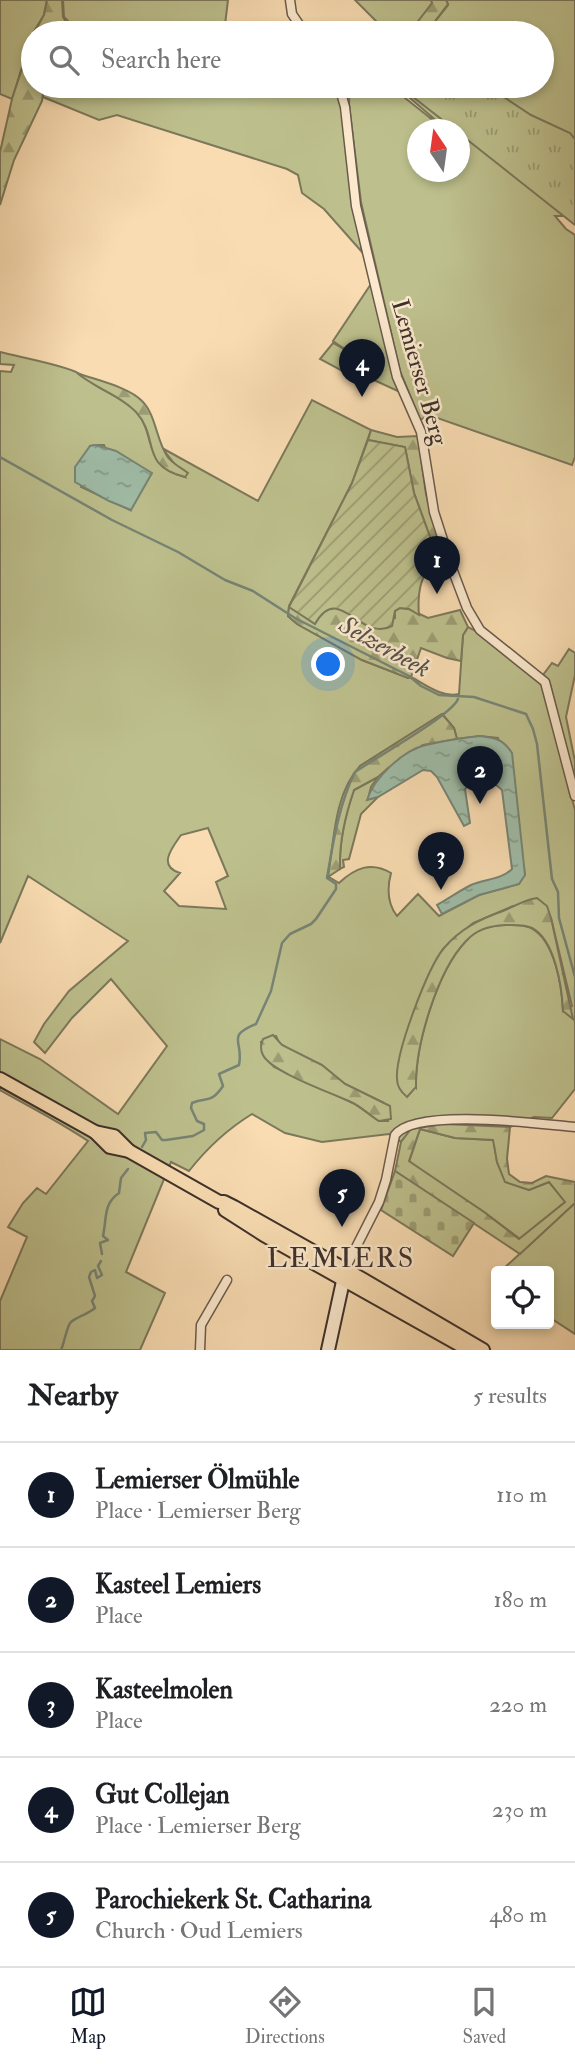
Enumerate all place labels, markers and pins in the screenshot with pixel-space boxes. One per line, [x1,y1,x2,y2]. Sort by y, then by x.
pin: 4 [339,339,385,397]
pin: 1 [414,536,460,594]
pin: 2 [457,746,503,804]
pin: 3 [418,832,464,890]
pin: 5 [319,1169,365,1227]

